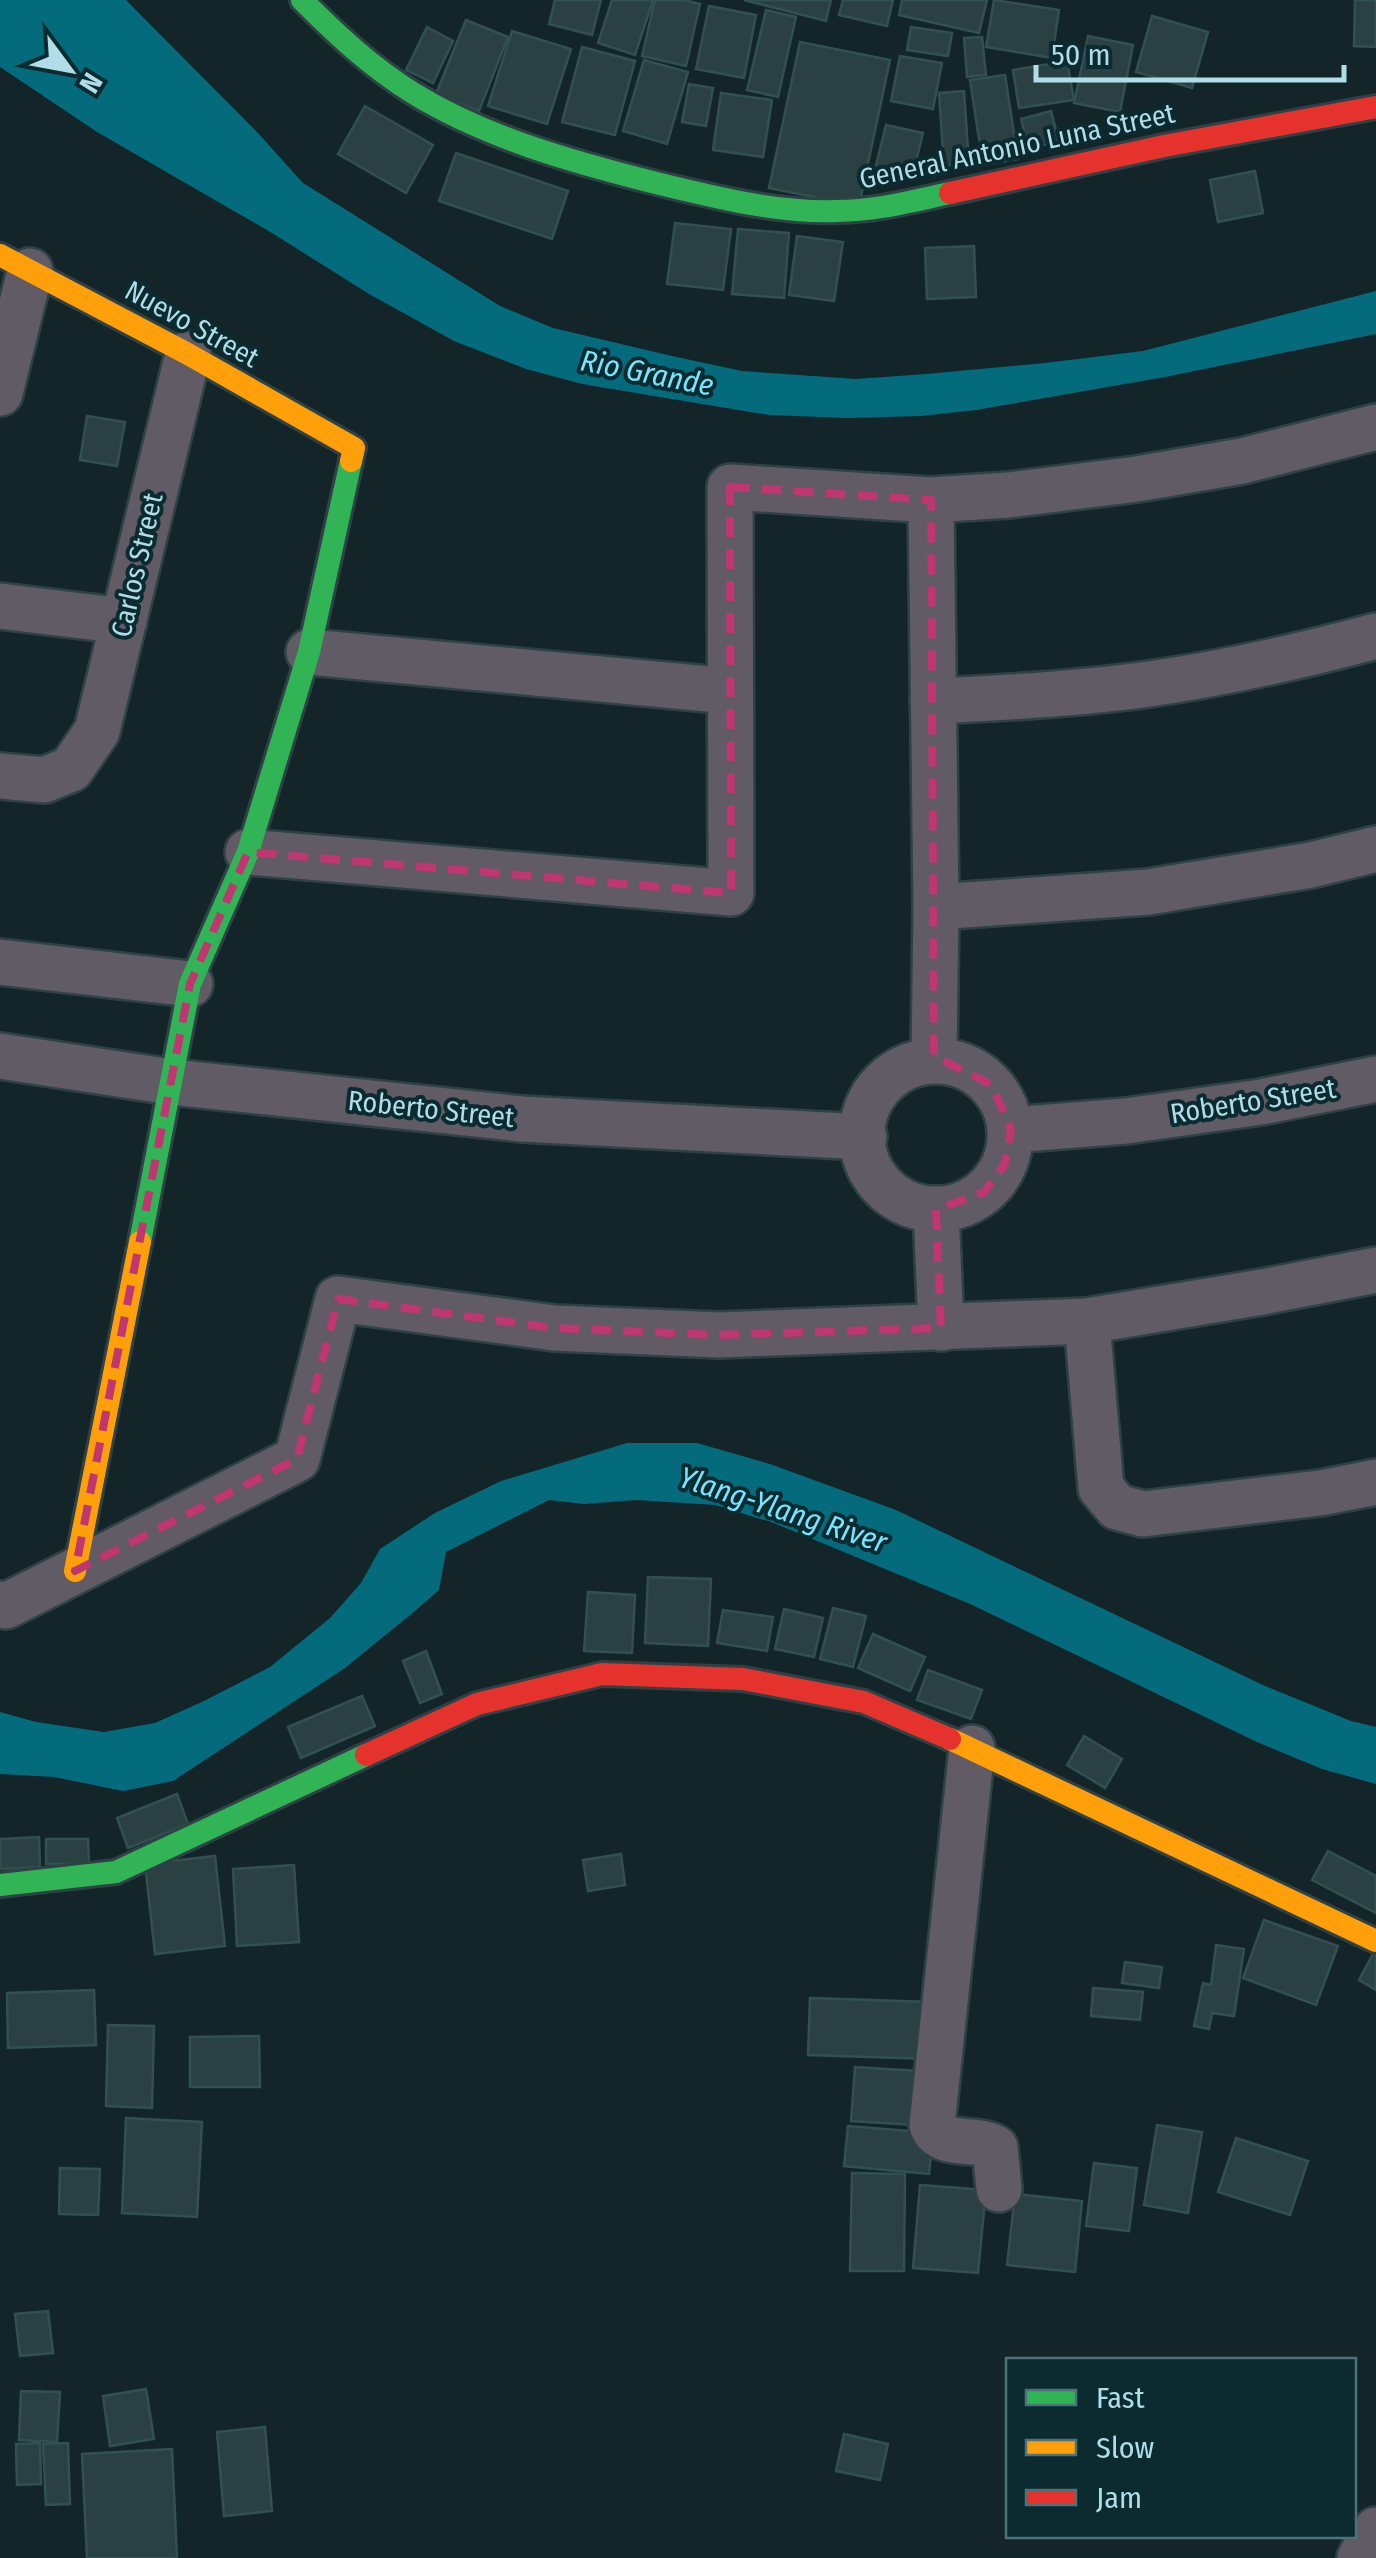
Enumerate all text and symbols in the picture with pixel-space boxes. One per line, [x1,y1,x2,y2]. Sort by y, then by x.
north arrow [20,20,120,120]
scale bar [1036,20,1344,82]
text: 50 m [1051,37,1111,73]
text: N [72,67,109,99]
street label: General Antonio Luna Street [856,96,1178,196]
street label: Nuevo Street [119,274,265,375]
water label: Rio Grande [578,342,716,404]
street label: Carlos Street [104,489,170,640]
street label: Roberto Street [1168,1072,1339,1130]
street label: Roberto Street [346,1084,517,1134]
water label: Ylang-Ylang River [675,1459,893,1561]
legend [1006,2358,1356,2538]
text: Fast [1096,2380,1145,2416]
text: Slow [1096,2430,1154,2466]
text: Jam [1096,2480,1142,2516]

